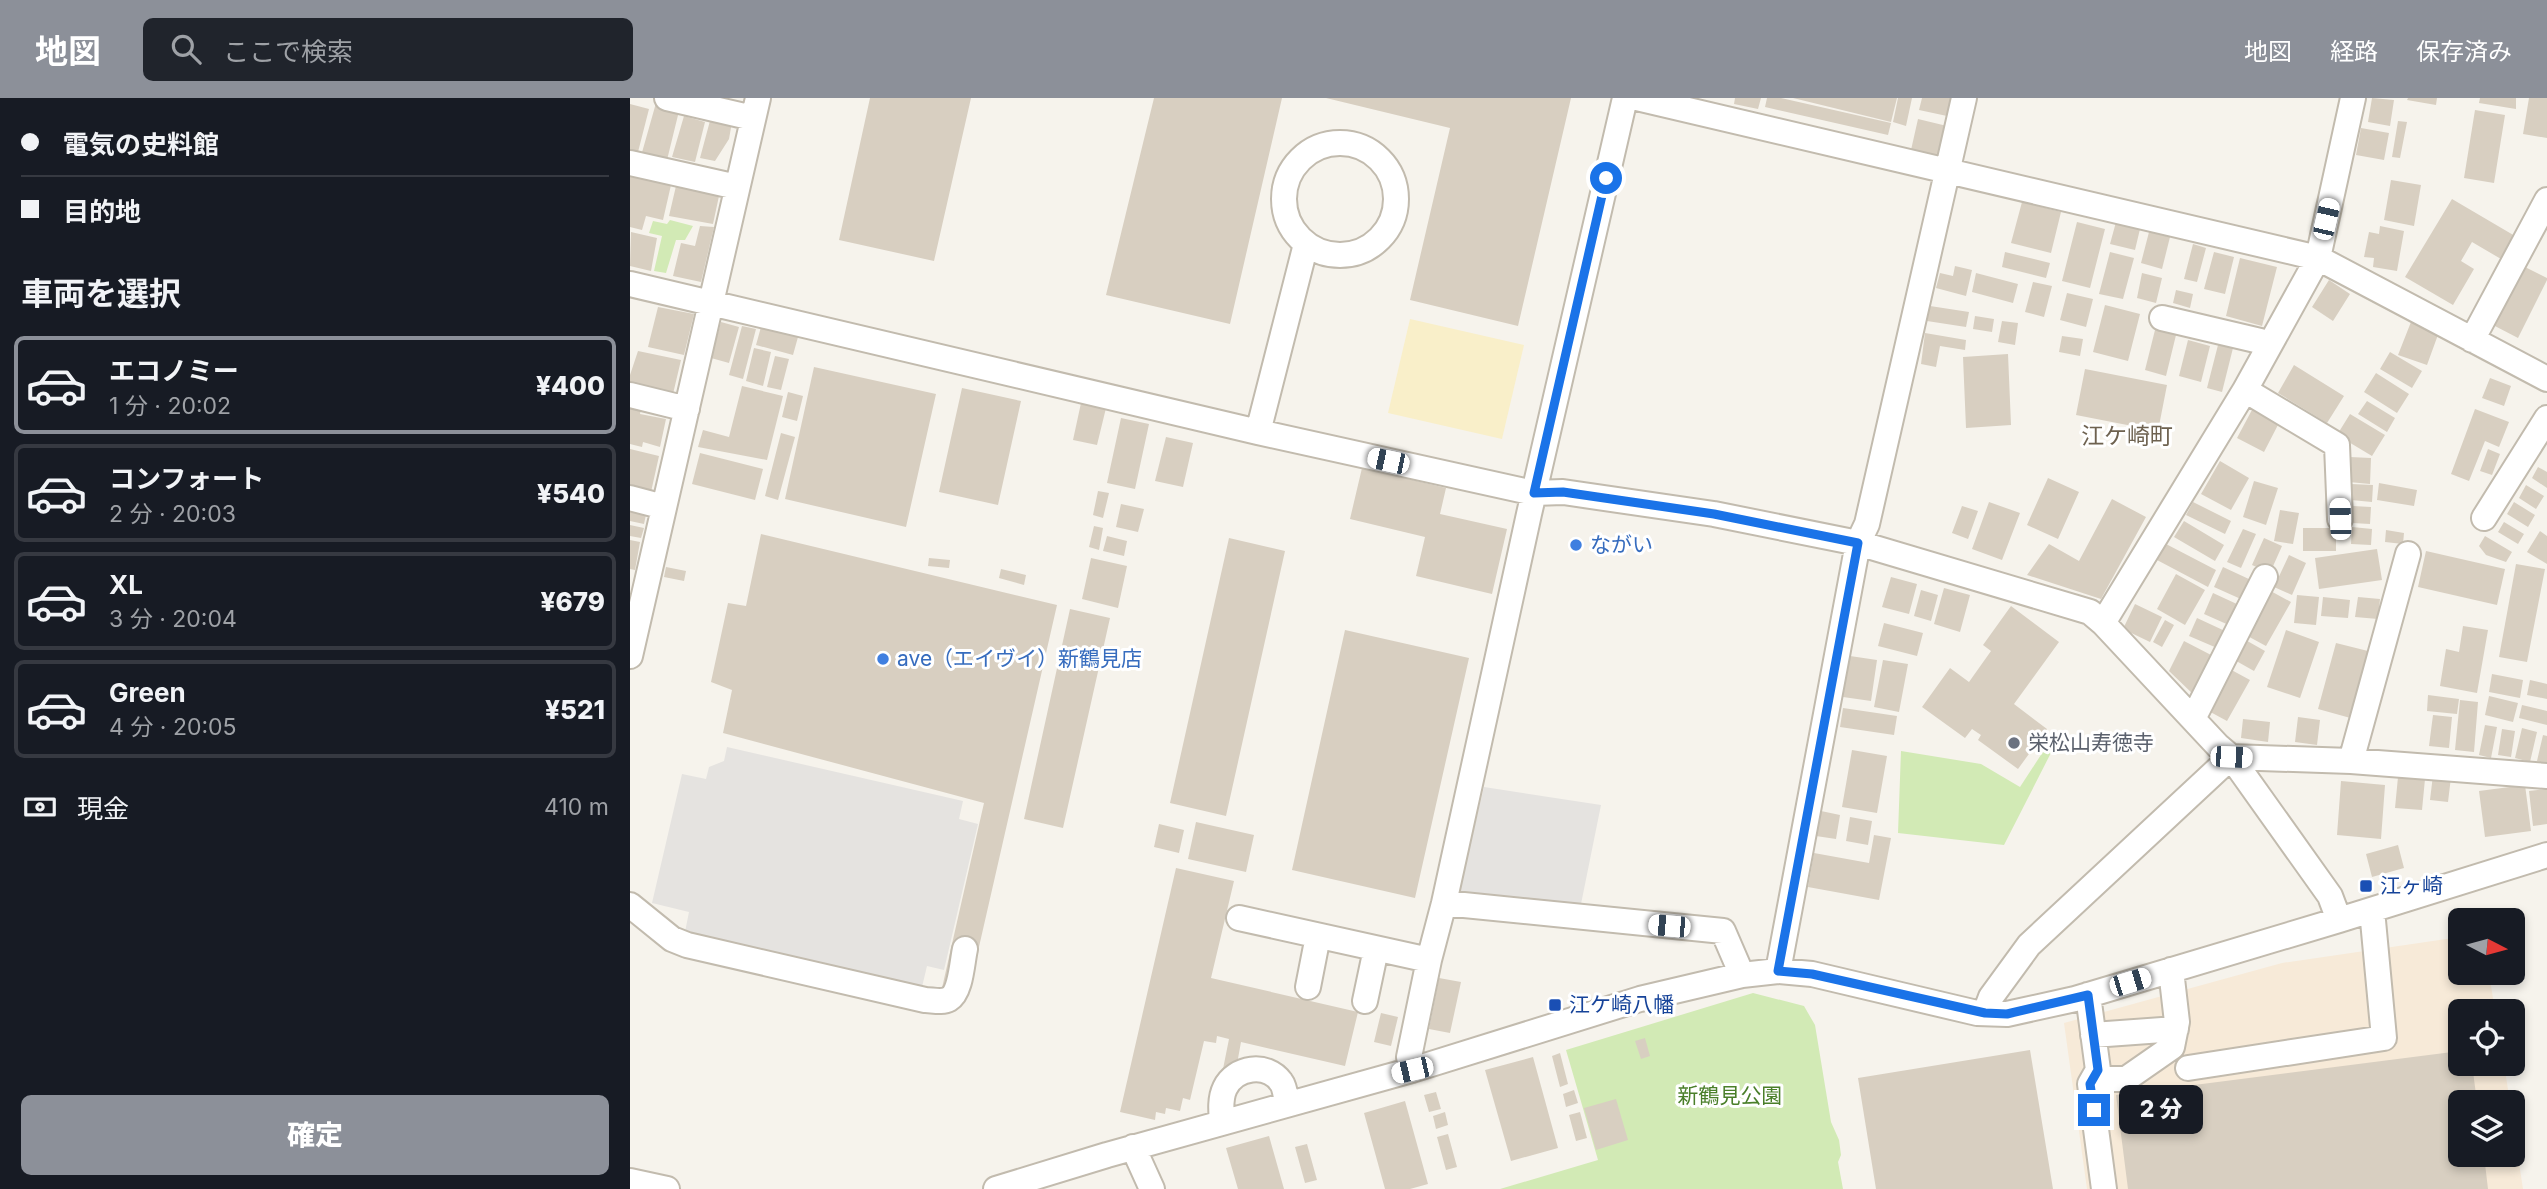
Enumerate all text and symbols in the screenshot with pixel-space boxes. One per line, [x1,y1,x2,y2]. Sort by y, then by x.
search box [143,18,633,81]
icon: search [167,30,205,68]
text: 地図 [35,31,101,71]
text: ここで検索 [223,36,353,67]
text: 地図 [2244,37,2292,66]
text: 経路 [2330,37,2378,66]
text: 保存済み [2416,37,2512,66]
text: 電気の史料館 [63,129,219,160]
route start [1590,162,1622,194]
text: 目的地 [63,196,141,227]
car [2312,196,2341,242]
text: 車両を選択 [21,274,181,313]
icon: car [25,354,88,417]
text: エコノミー [109,355,239,386]
text: ¥400 [536,370,605,401]
text: 1 分 · 20:02 [109,392,231,420]
district label: 江ケ崎町 [2081,422,2173,450]
car [1366,446,1411,476]
icon: car [25,462,88,525]
text: コンフォート [109,463,264,494]
text: ¥540 [537,478,605,509]
car [2329,498,2352,540]
text: 2 分 · 20:03 [109,500,236,528]
place label: ながい [1590,532,1653,557]
marker: ながい [1568,537,1584,553]
text: XL [109,569,143,600]
icon: car [25,570,88,633]
text: ¥679 [541,586,605,617]
text: 3 分 · 20:04 [109,605,237,633]
place label: ave（エイヴイ）新鶴見店 [897,646,1142,671]
marker: ave（エイヴイ）新鶴見店 [875,651,891,667]
text: Green [109,677,186,708]
icon: car [25,678,88,741]
text: ¥521 [545,694,605,725]
text: 4 分 · 20:05 [109,713,237,741]
place label: 栄松山寿徳寺 [2028,730,2154,755]
marker: 栄松山寿徳寺 [2006,735,2022,751]
car [2210,746,2253,768]
icon: cash [21,788,59,826]
text: 現金 [77,793,129,824]
text: 410 m [544,793,609,821]
place label: 江ヶ崎 [2380,873,2443,898]
marker: 江ヶ崎 [2358,878,2374,894]
north arrow [2448,908,2525,985]
map controls [2448,908,2525,1167]
car [1648,914,1691,938]
car [2107,966,2154,998]
place label: 江ケ崎八幡 [1569,992,1674,1017]
marker: 江ケ崎八幡 [1547,997,1563,1013]
button: locate [2448,999,2525,1076]
car [1390,1055,1435,1085]
park label: 新鶴見公園 [1678,1083,1783,1108]
callout: 2 分 [2118,1086,2202,1134]
button: layers [2448,1090,2525,1167]
route end [2078,1094,2110,1126]
button: 確定 [21,1095,609,1175]
text: 2 分 [2140,1095,2182,1123]

